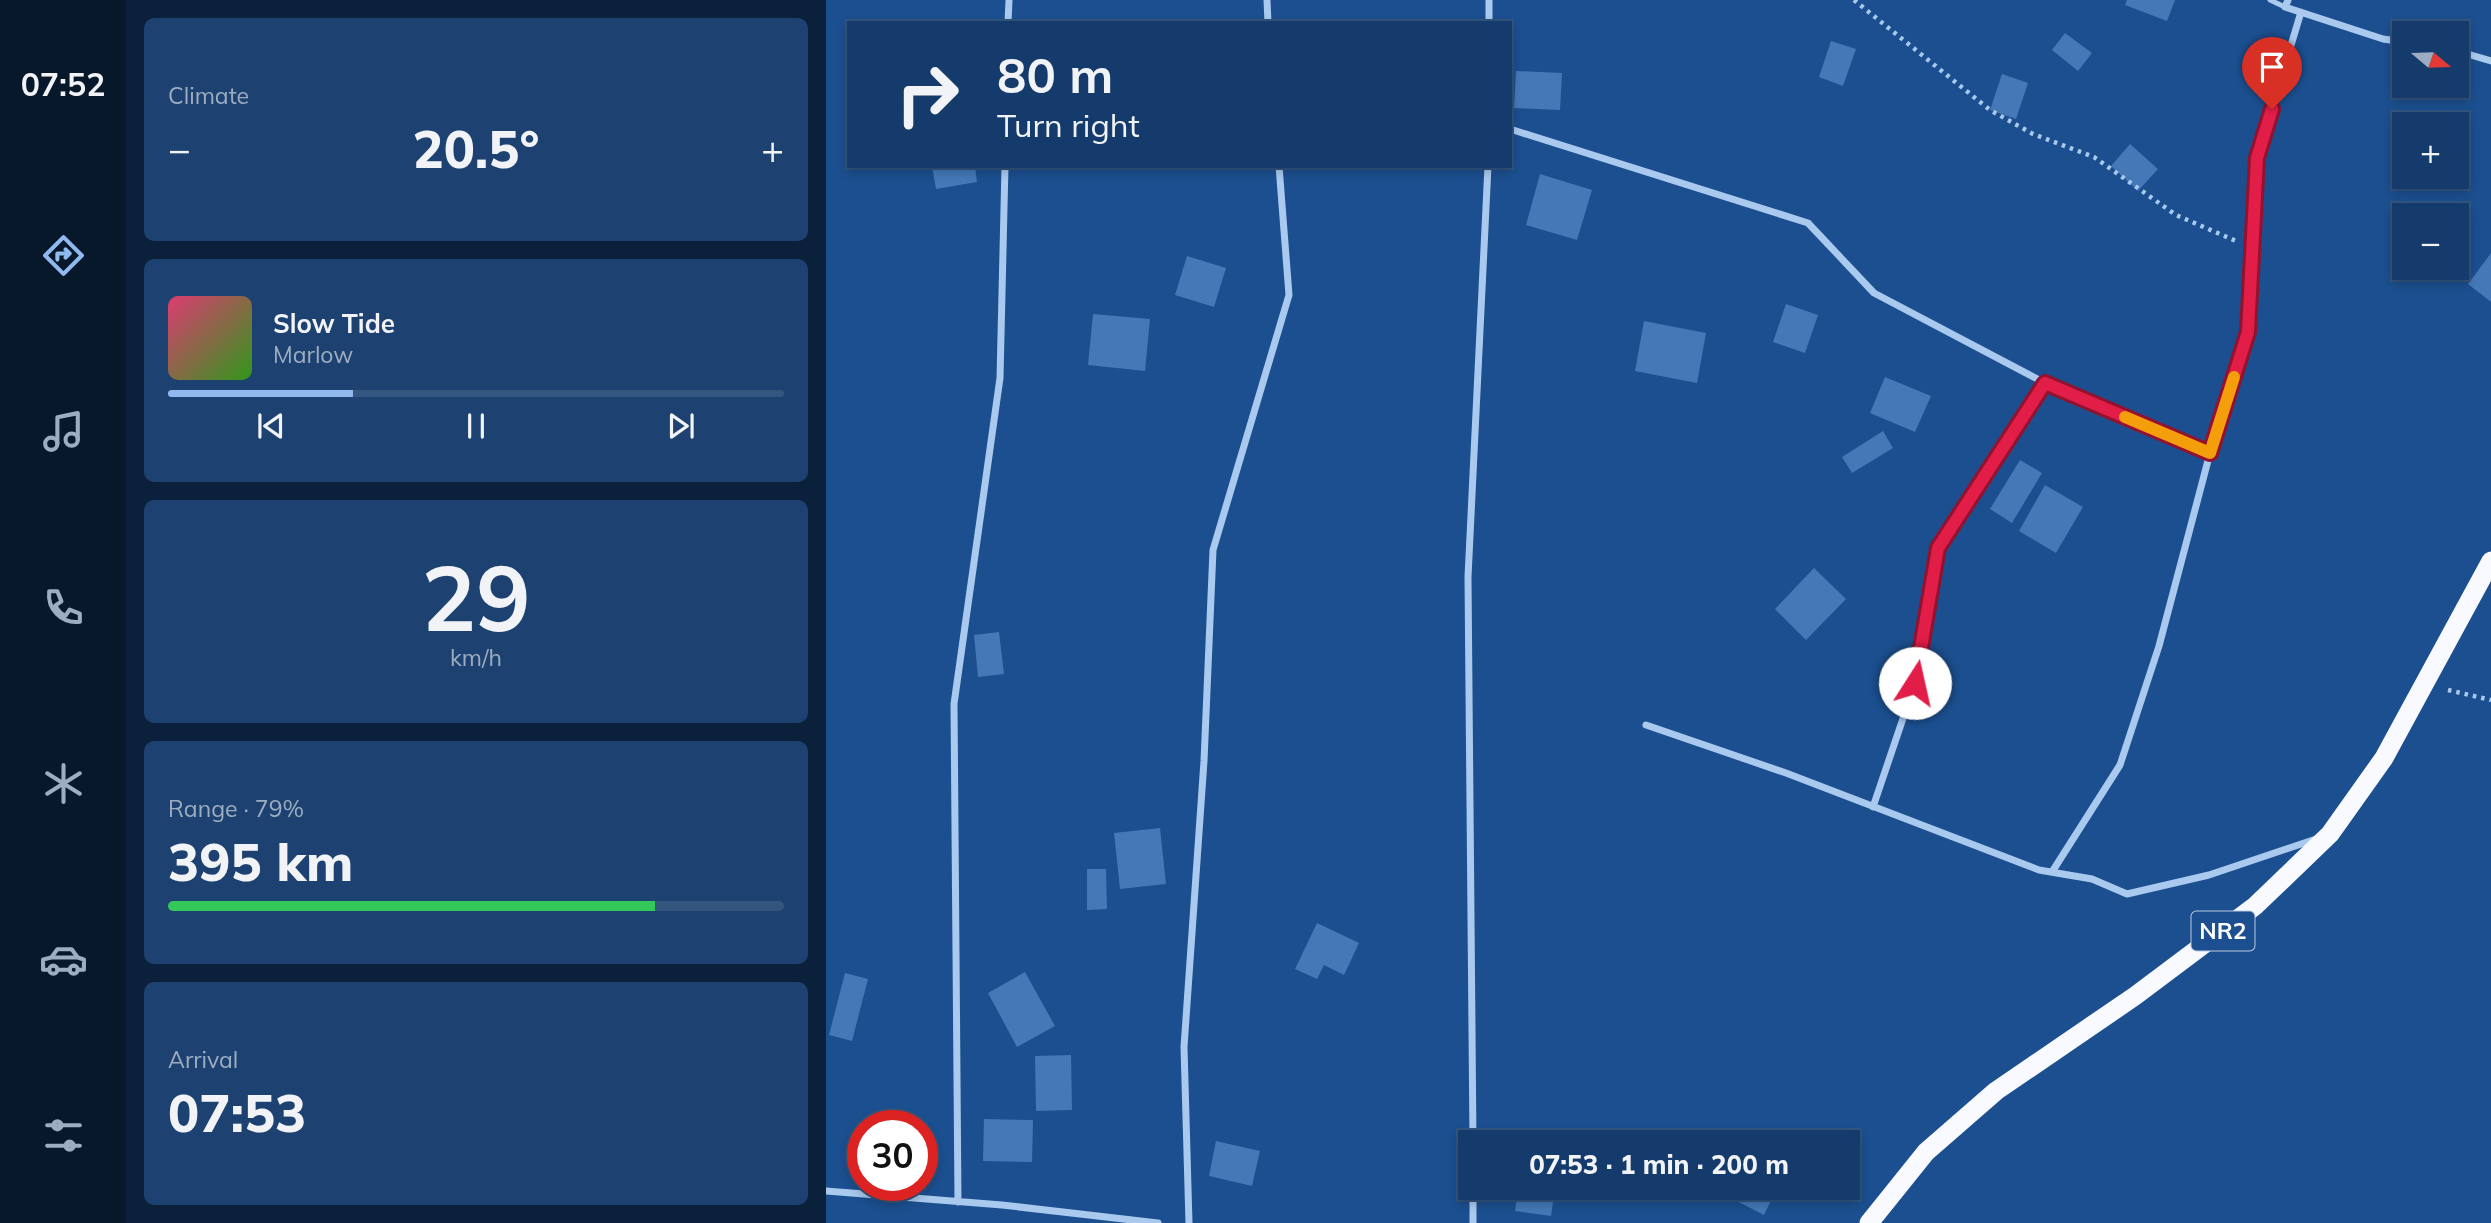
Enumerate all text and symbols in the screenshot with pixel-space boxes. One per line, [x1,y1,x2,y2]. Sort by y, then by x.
north arrow [2392,21,2469,98]
map controls [2392,21,2469,280]
pin [2242,37,2302,109]
text: 80 m [997,44,1113,105]
icon: arrive [2253,48,2291,86]
icon: right [882,49,973,140]
text: 07:52 [21,64,105,104]
text: Climate [168,81,249,110]
text: Turn right [997,105,1140,145]
button: + [2392,112,2469,189]
text: 20.5° [412,116,540,181]
text: − [168,125,191,173]
text: + [761,125,784,173]
button: − [2392,203,2469,280]
icon: directions [39,231,88,280]
text: Slow Tide [273,307,395,340]
text: Marlow [273,340,353,369]
icon: music [39,407,88,456]
icon: previous [252,407,290,445]
icon: pause [457,407,495,445]
icon: next [662,407,700,445]
text: 29 [421,540,531,654]
icon: phone [39,583,88,632]
text: km/h [450,643,502,672]
position arrow [1878,646,1952,720]
icon: climate [39,759,88,808]
text: Range · 79% [168,794,304,823]
text: 395 km [168,829,353,894]
road number: NR2 [2192,912,2254,950]
icon: car [39,935,88,984]
text: Arrival [168,1045,238,1074]
text: 07:53 [168,1080,306,1145]
speed limit sign: 30 [847,1110,938,1201]
icon: filters [39,1111,88,1160]
text: 07:53 · 1 min · 200 m [1529,1148,1789,1181]

